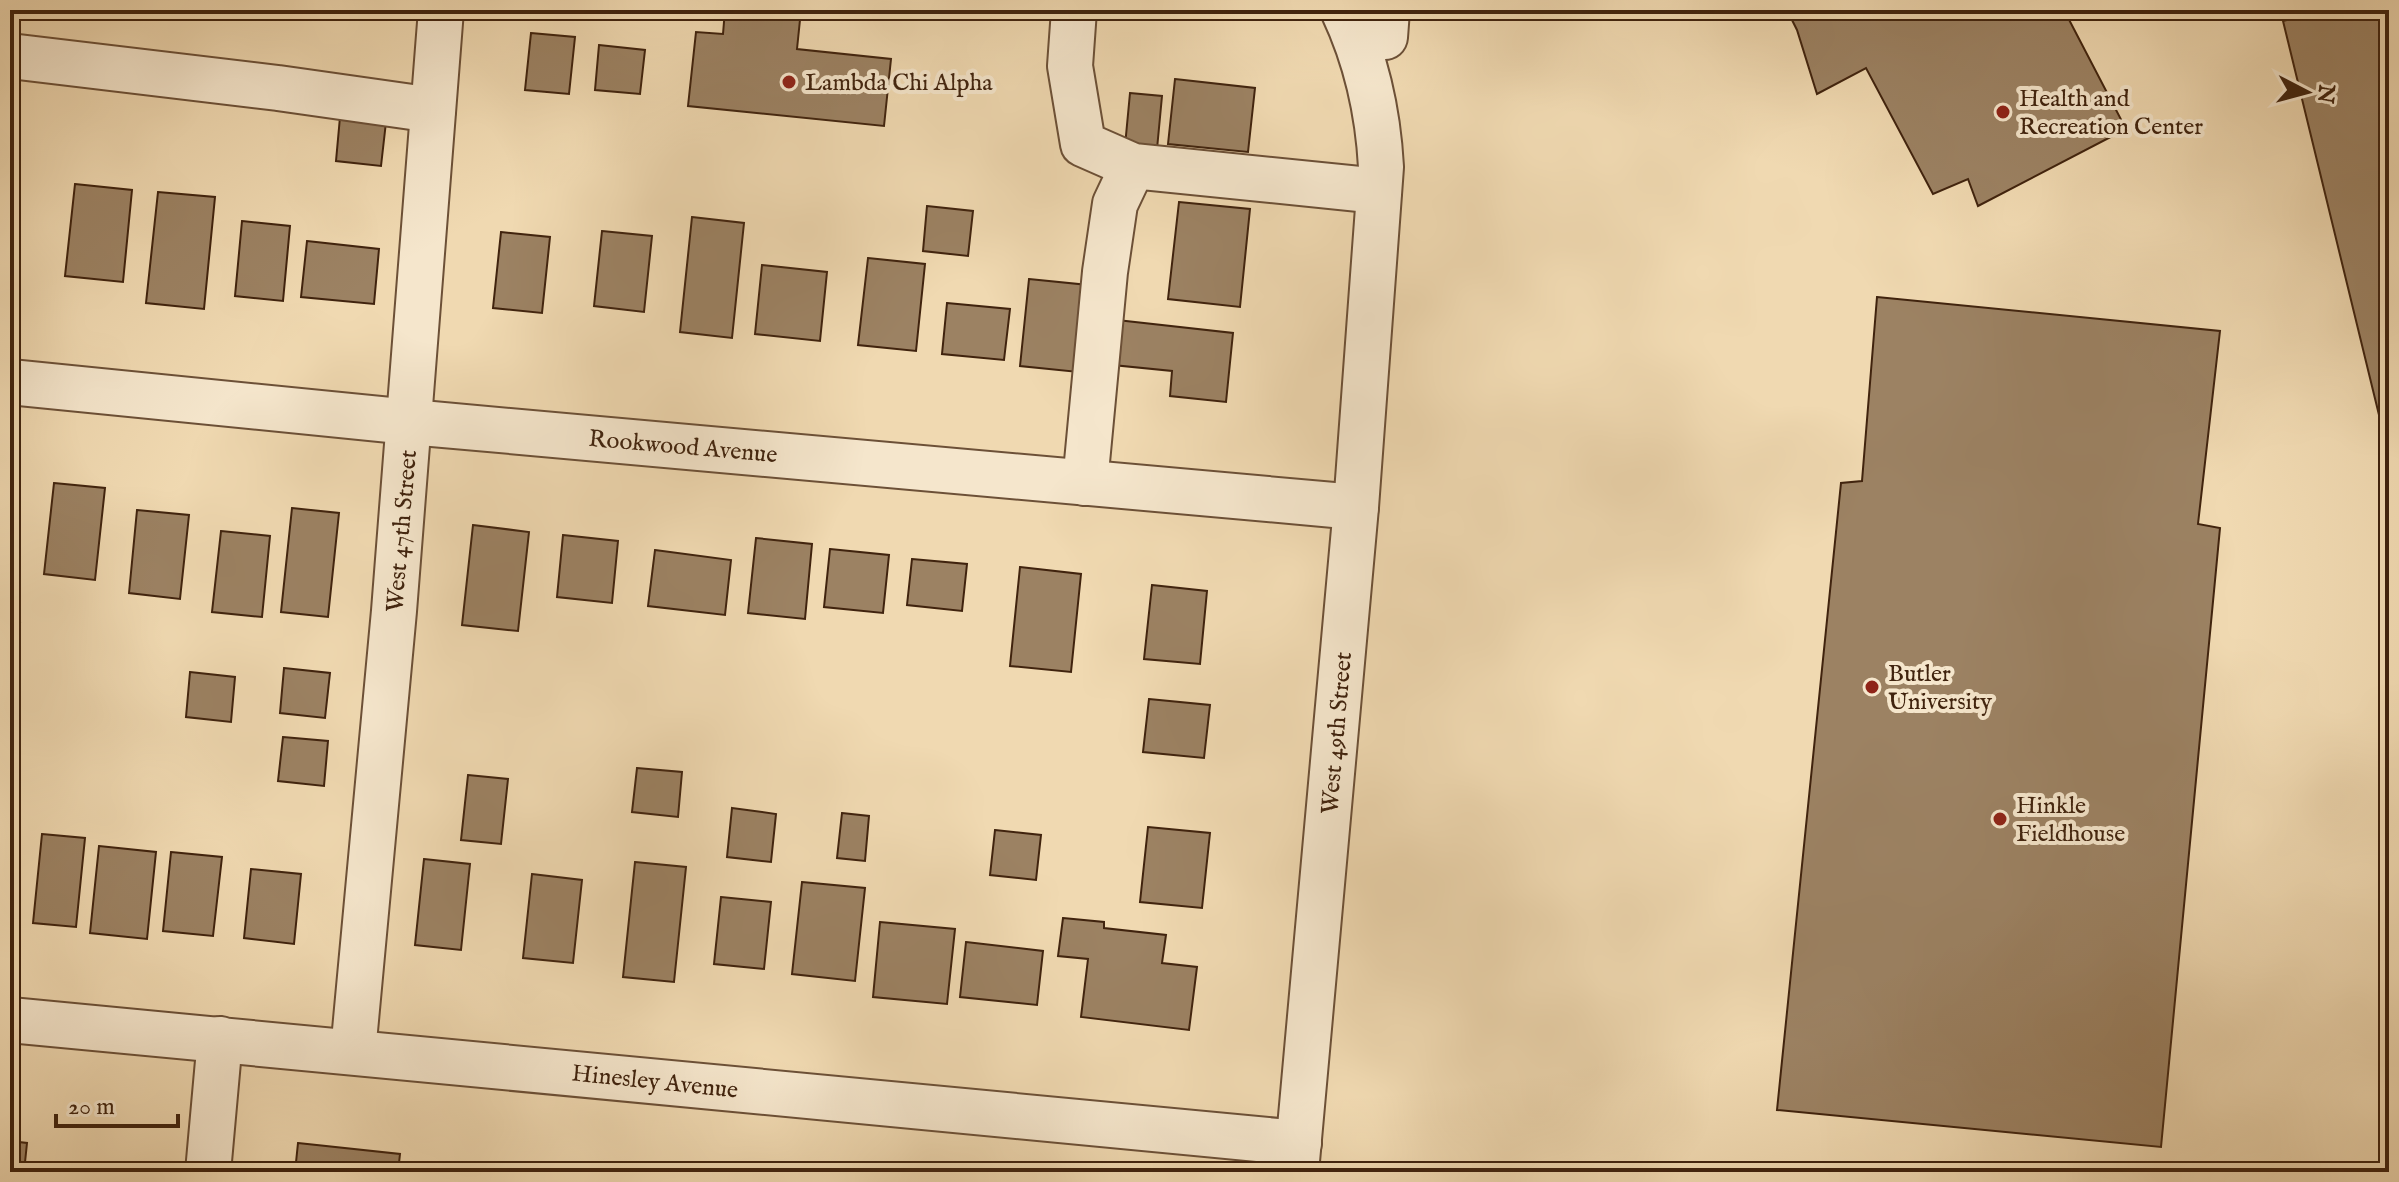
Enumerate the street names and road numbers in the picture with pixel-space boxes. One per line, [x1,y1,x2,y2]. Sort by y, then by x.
street label: Rookwood Avenue [587,424,779,471]
street label: West 47th Street [380,449,425,614]
street label: West 49th Street [1315,651,1360,816]
street label: Hinesley Avenue [570,1058,740,1107]

